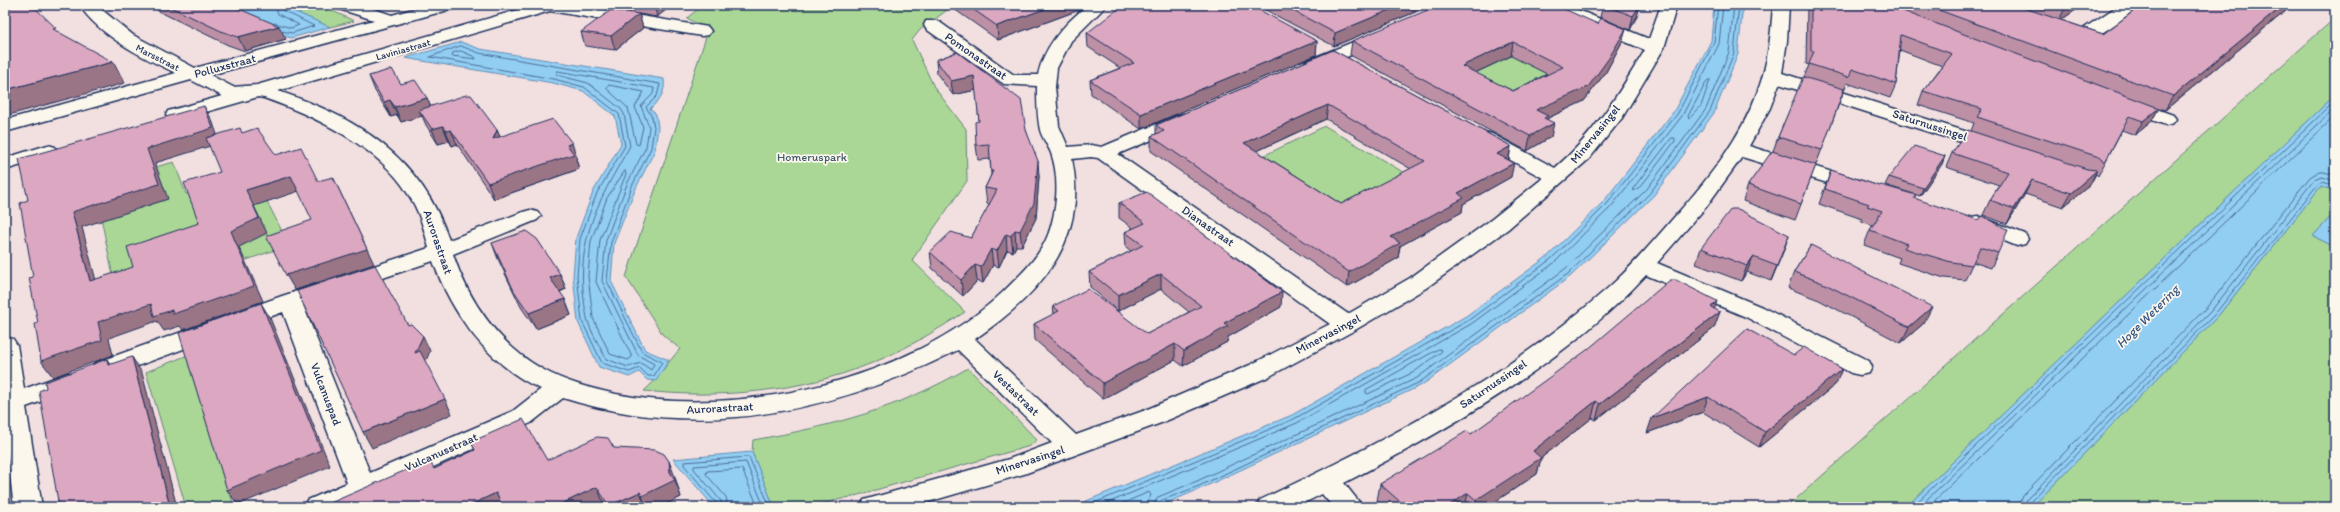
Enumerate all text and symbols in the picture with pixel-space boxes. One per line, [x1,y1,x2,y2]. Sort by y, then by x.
street label: Pomonastraat [942,29,1010,83]
street label: Laviniastraat [374,35,432,64]
street label: Marsstraat [134,41,182,74]
street label: Polluxstraat [193,51,258,81]
street label: Minervasingel [1567,101,1623,166]
street label: Saturnussingel [1891,106,1970,144]
park label: Homeruspark [777,150,848,164]
street label: Dianastraat [1179,203,1237,250]
street label: Aurorastraat [420,208,456,276]
water label: Hoge Wetering [2113,281,2183,351]
street label: Minervasingel [1293,311,1363,357]
street label: Saturnussingel [1457,356,1530,412]
street label: Vulcanuspad [308,361,345,428]
street label: Vestastraat [990,367,1043,419]
street label: Aurorastraat [686,399,754,417]
street label: Vulcanusstraat [402,429,480,474]
street label: Minervasingel [994,442,1067,478]

